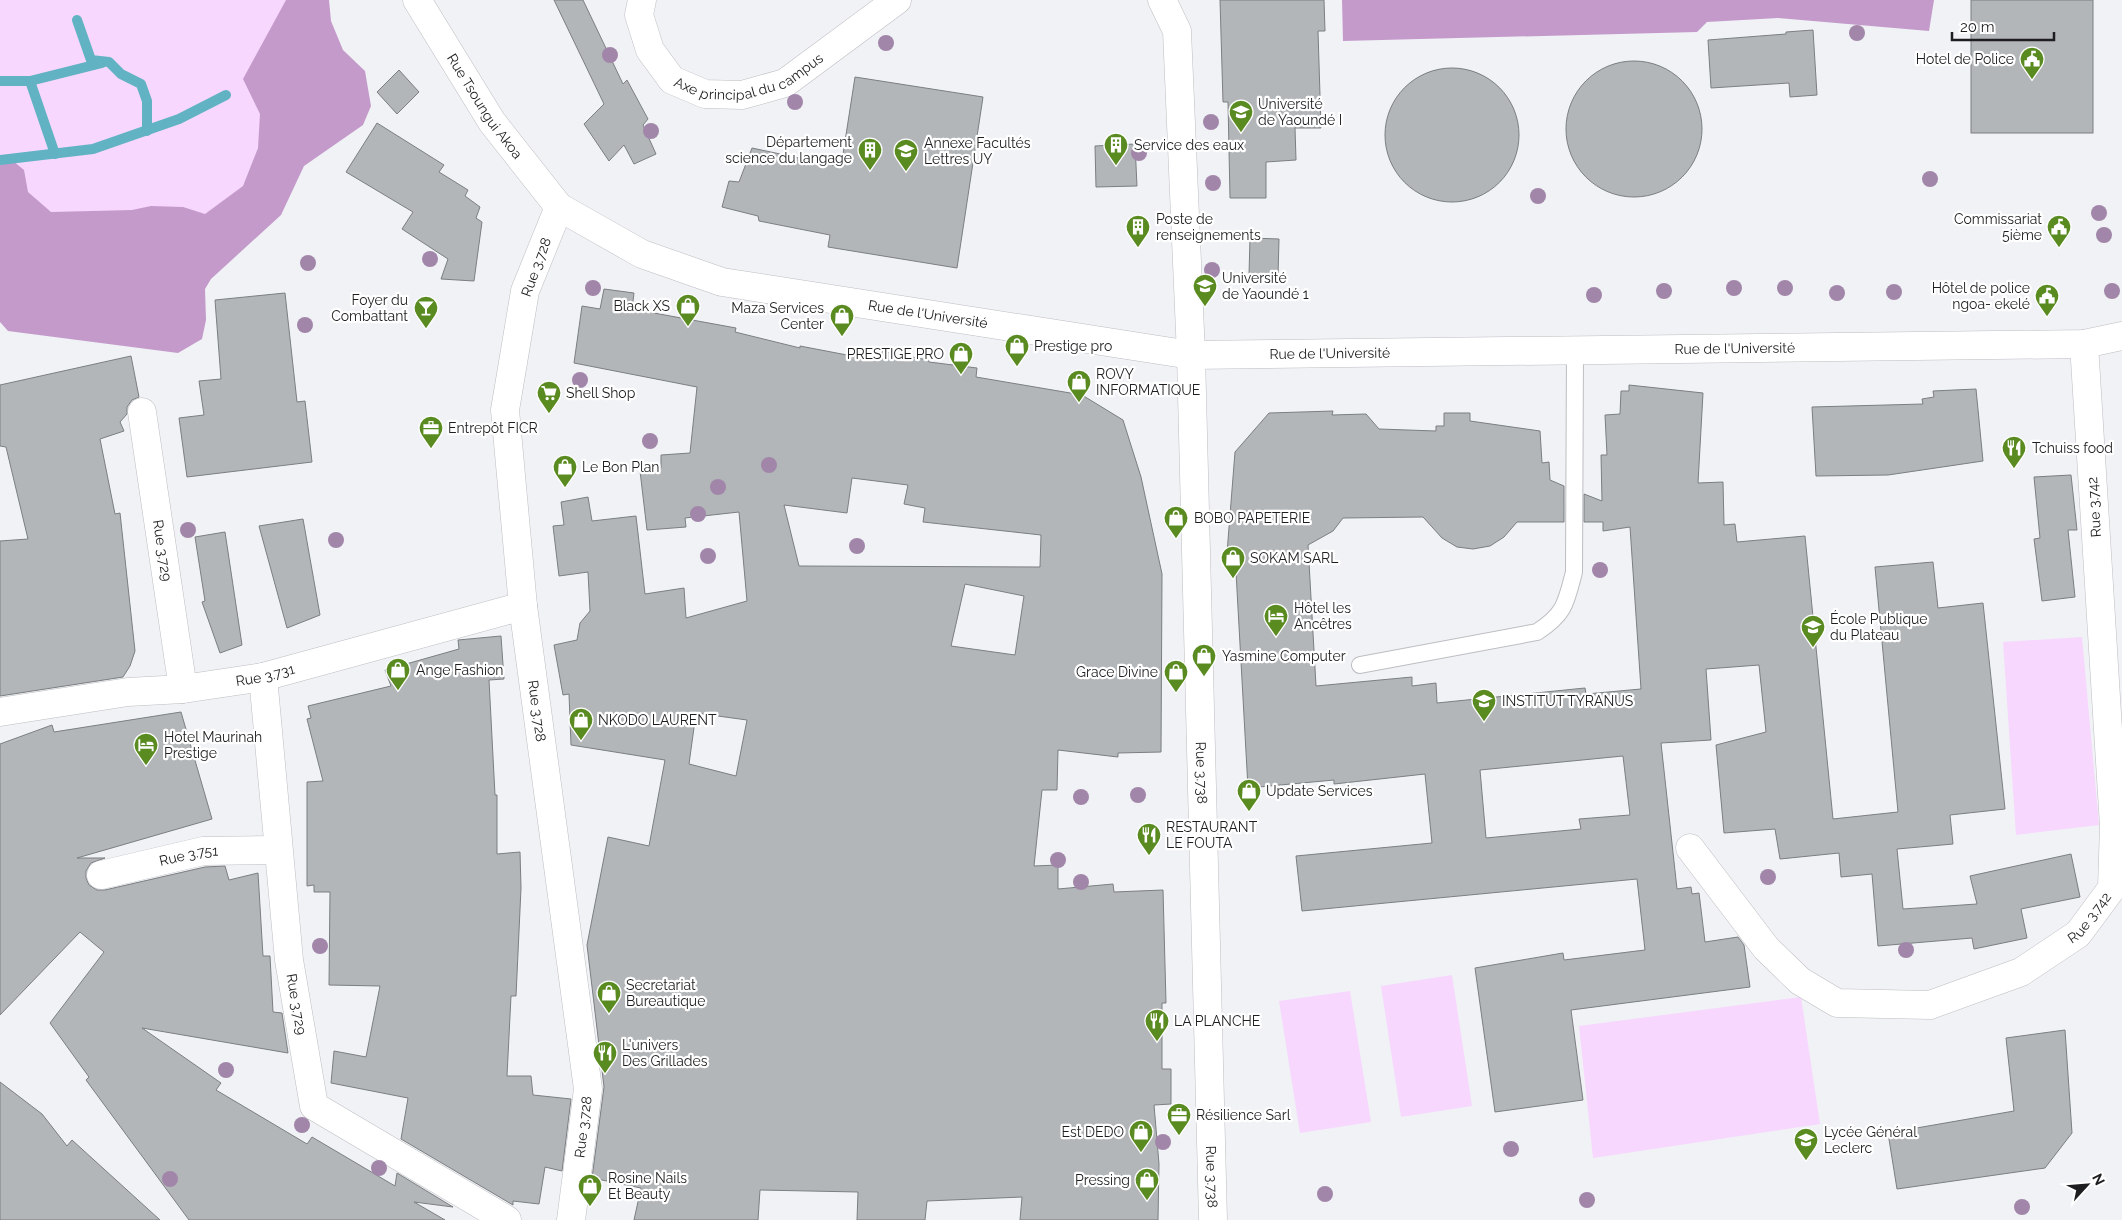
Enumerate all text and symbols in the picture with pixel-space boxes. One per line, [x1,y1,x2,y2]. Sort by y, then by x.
scale bar [1952,10,2054,42]
text: 20 m [1960,18,1995,36]
public building icon: Hotel de Police [2019,46,2045,80]
street label: Axe principal du campus [672,50,826,103]
street label: Rue Tsoungui Akoa [444,51,526,162]
place label: Hotel de Police [1916,51,2014,67]
place label: Université de Yaoundé I [1258,96,1342,128]
school or university icon: Université de Yaoundé I [1228,99,1254,133]
building icon: Service des eaux [1103,132,1129,166]
place label: Département science du langage [725,134,852,166]
place label: Annexe Facultés Lettres UY [924,135,1031,167]
building icon: Département science du langage [857,137,883,171]
place label: Service des eaux [1134,137,1244,153]
school or university icon: Annexe Facultés Lettres UY [893,138,919,172]
place label: Poste de renseignements [1156,211,1261,243]
place label: Commissariat 5ième [1954,211,2042,243]
building icon: Poste de renseignements [1125,214,1151,248]
public building icon: Commissariat 5ième [2046,214,2072,248]
street label: Rue 3.728 [518,235,554,299]
place label: Université de Yaoundé 1 [1222,270,1309,302]
school or university icon: Université de Yaoundé 1 [1192,273,1218,307]
place label: Hôtel de police ngoa- ekelé [1932,280,2030,312]
public building icon: Hôtel de police ngoa- ekelé [2034,283,2060,317]
place label: Foyer du Combattant [331,292,408,324]
shop icon: Black XS [675,293,701,327]
bar icon: Foyer du Combattant [413,295,439,329]
street label: Rue de l'Université [867,297,989,331]
place label: Black XS [613,298,670,314]
place label: Maza Services Center [731,300,824,332]
shop icon: Maza Services Center [829,303,855,337]
shop icon: Prestige pro [1004,333,1030,367]
place label: Prestige pro [1034,338,1112,354]
street label: Rue de l'Université [1674,340,1795,357]
shop icon: PRESTIGE PRO [948,341,974,375]
street label: Rue de l'Université [1269,345,1390,362]
place label: PRESTIGE PRO [847,346,944,362]
place label: ROVY INFORMATIQUE [1096,366,1200,398]
shop icon: ROVY INFORMATIQUE [1066,369,1092,403]
supermarket icon: Shell Shop [536,380,562,414]
place label: Shell Shop [566,385,636,401]
office icon: Entrepôt FICR [418,415,444,449]
place label: Entrepôt FICR [448,420,538,436]
restaurant icon: Tchuiss food [2001,435,2027,469]
place label: Tchuiss food [2032,440,2113,456]
shop icon: Le Bon Plan [552,454,578,488]
place label: Le Bon Plan [582,459,660,475]
street label: Rue 3.742 [2084,476,2104,538]
shop icon: BOBO PAPETERIE [1163,505,1189,539]
place label: BOBO PAPETERIE [1194,510,1310,526]
street label: Rue 3.729 [150,519,175,582]
shop icon: SOKAM SARL [1220,545,1246,579]
place label: SOKAM SARL [1250,550,1338,566]
place label: Hôtel les Ancêtres [1294,600,1352,632]
hotel icon: Hôtel les Ancêtres [1263,603,1289,637]
place label: École Publique du Plateau [1830,610,1928,643]
school or university icon: École Publique du Plateau [1800,614,1826,648]
shop icon: Yasmine Computer [1191,643,1217,677]
place label: Yasmine Computer [1222,648,1346,664]
shop icon: Ange Fashion [385,657,411,691]
shop icon: Grace Divine [1163,659,1189,693]
street label: Rue 3.731 [235,661,296,689]
place label: Ange Fashion [416,662,504,678]
place label: Grace Divine [1076,664,1158,680]
street label: Rue 3.728 [525,679,549,743]
school or university icon: INSTITUT TYRANUS [1471,688,1497,722]
place label: INSTITUT TYRANUS [1502,693,1634,709]
shop icon: NKODO LAURENT [568,707,594,741]
place label: NKODO LAURENT [598,712,717,728]
place label: Hotel Maurinah Prestige [164,729,262,761]
hotel icon: Hotel Maurinah Prestige [133,732,159,766]
street label: Rue 3.738 [1193,742,1210,804]
shop icon: Update Services [1236,778,1262,812]
place label: Update Services [1266,783,1373,799]
place label: RESTAURANT LE FOUTA [1166,819,1258,851]
restaurant icon: RESTAURANT LE FOUTA [1136,822,1162,856]
street label: Rue 3.751 [158,843,218,869]
street label: Rue 3.742 [2065,889,2114,947]
street label: Rue 3.729 [283,972,310,1036]
place label: Secretariat Bureautique [626,977,705,1009]
shop icon: Secretariat Bureautique [596,980,622,1014]
restaurant icon: LA PLANCHE [1144,1008,1170,1042]
place label: LA PLANCHE [1174,1013,1260,1029]
place label: L'univers Des Grillades [622,1037,708,1069]
restaurant icon: L'univers Des Grillades [592,1040,618,1074]
street label: Rue 3.728 [571,1095,595,1159]
office icon: Résilience Sarl [1166,1102,1192,1136]
place label: Résilience Sarl [1196,1107,1291,1123]
shop icon: Est DEDO [1128,1119,1154,1153]
place label: Est DEDO [1061,1124,1124,1140]
place label: Lycée Général Leclerc [1824,1124,1917,1156]
school or university icon: Lycée Général Leclerc [1793,1127,1819,1161]
street label: Rue 3.738 [1203,1145,1221,1208]
north arrow [2062,1160,2112,1210]
shop icon: Pressing [1134,1167,1160,1201]
place label: Rosine Nails Et Beauty [608,1170,687,1202]
text: N [2089,1171,2108,1188]
place label: Pressing [1075,1172,1130,1188]
shop icon: Rosine Nails Et Beauty [577,1173,603,1207]

